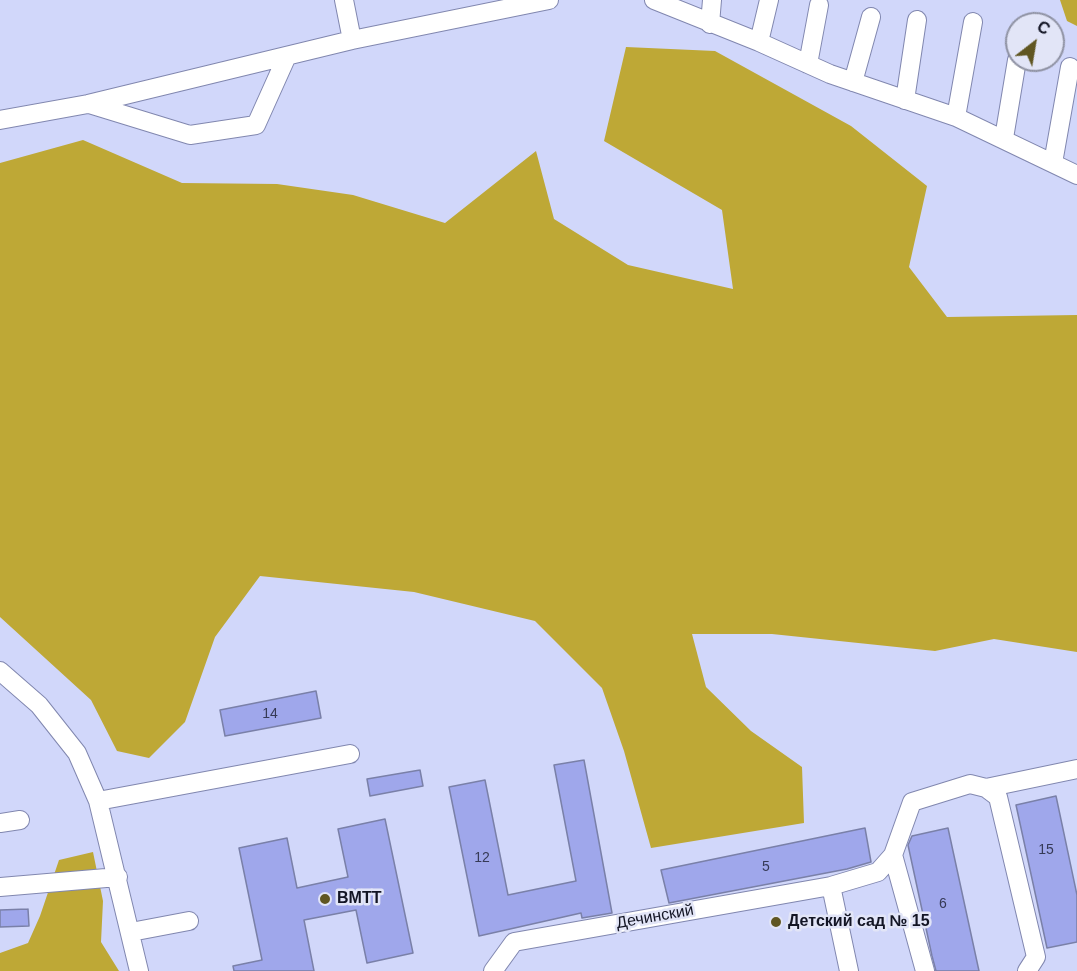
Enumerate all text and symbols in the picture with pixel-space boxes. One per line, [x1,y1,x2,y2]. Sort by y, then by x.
north arrow [1005,12,1065,72]
text: С [1034,18,1053,38]
house number: 14 [262,706,278,722]
house number: 15 [1038,842,1054,858]
house number: 12 [474,850,490,866]
house number: 5 [762,859,770,875]
place label: ВМТТ [337,889,381,909]
marker: ВМТТ [318,892,332,906]
house number: 6 [939,896,947,912]
street label: Дечинский [615,901,695,933]
place label: Детский сад № 15 [788,912,930,932]
marker: Детский сад № 15 [769,915,783,929]

